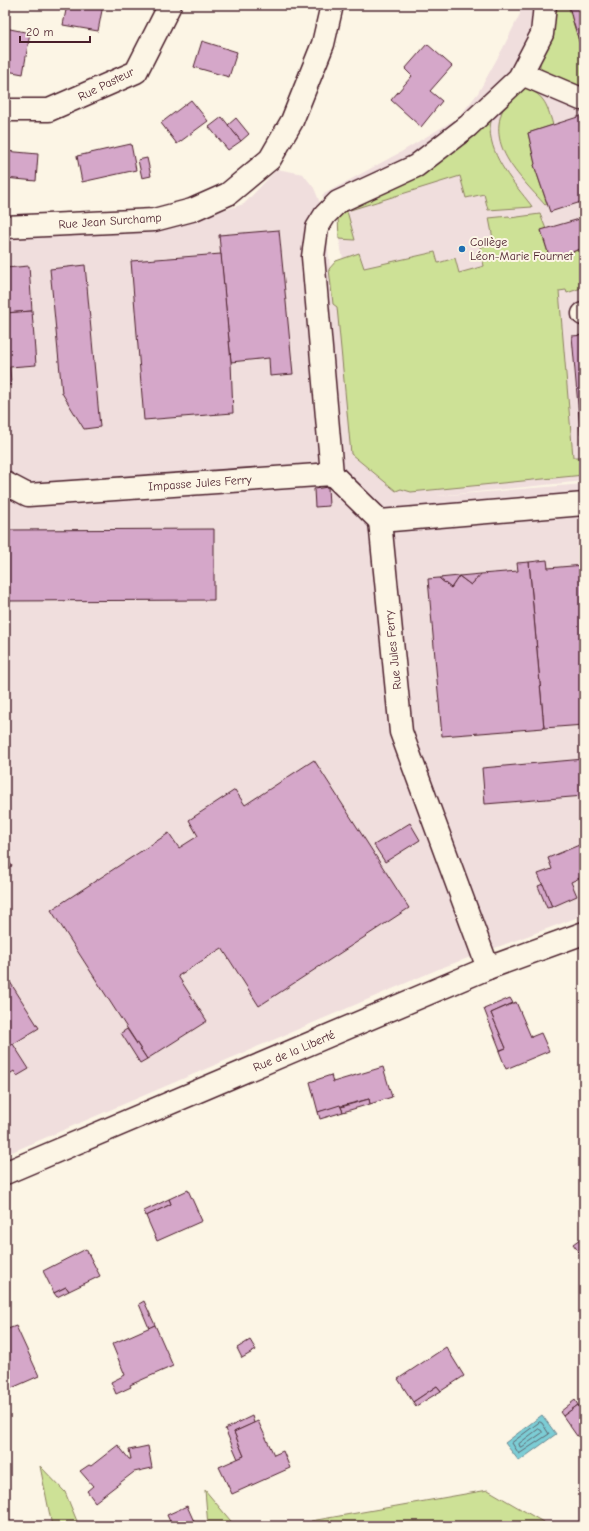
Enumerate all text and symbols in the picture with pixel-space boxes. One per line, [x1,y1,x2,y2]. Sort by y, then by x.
scale bar [20,18,90,44]
text: 20 m [26,25,54,39]
street label: Rue Pasteur [76,64,137,104]
street label: Rue Jean Surchamp [58,210,162,232]
place label: Collège Léon-Marie Fournet [470,235,574,263]
marker: Collège Léon-Marie Fournet [457,244,467,254]
street label: Impasse Jules Ferry [148,472,253,494]
street label: Rue Jules Ferry [382,609,404,690]
street label: Rue de la Liberté [251,1027,337,1075]

